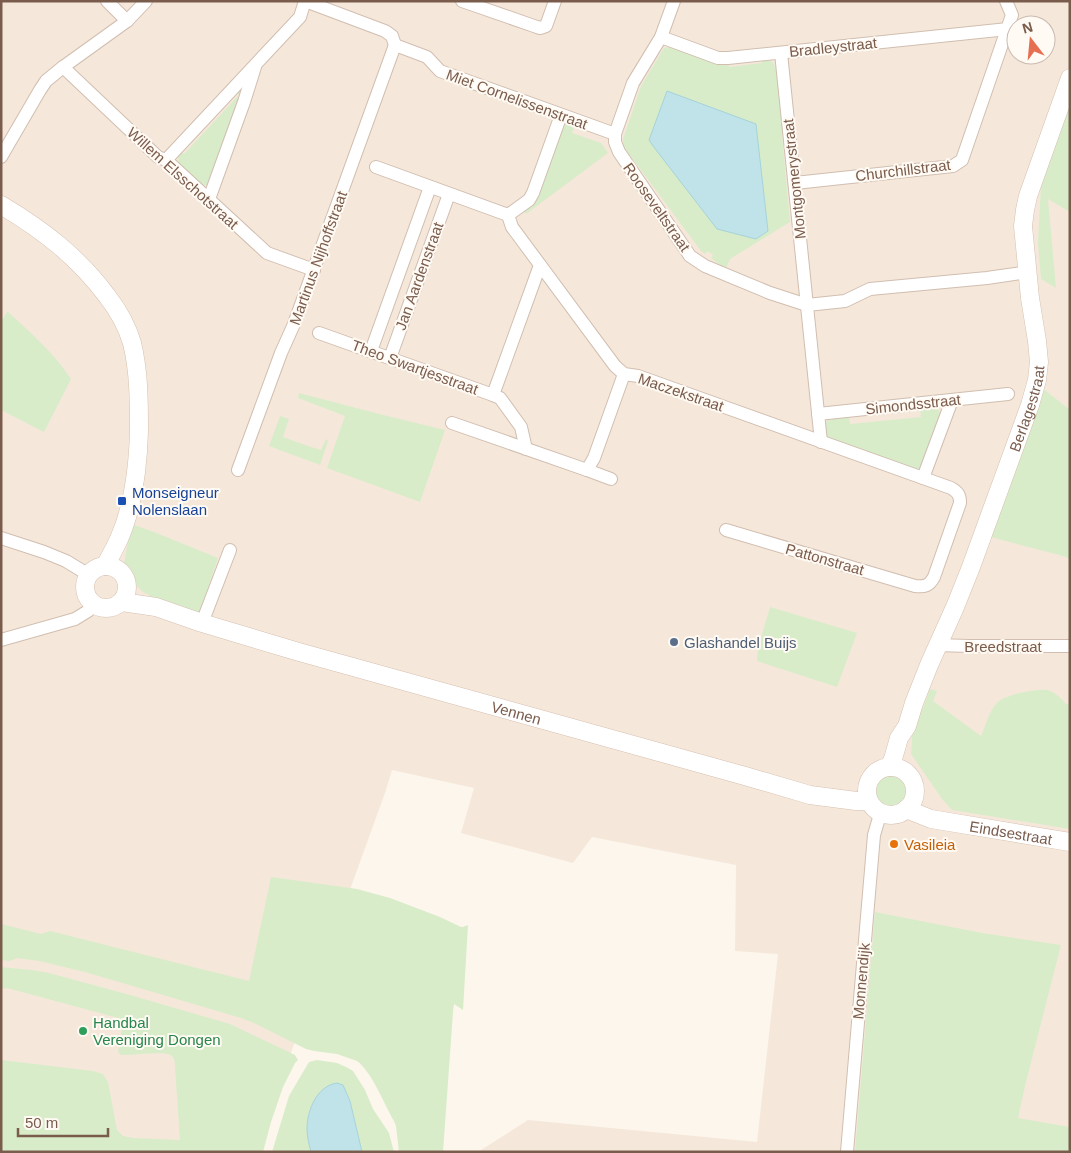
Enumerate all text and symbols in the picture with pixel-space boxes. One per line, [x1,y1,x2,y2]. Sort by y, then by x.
north arrow [1006,15,1056,65]
text: N [1020,18,1034,37]
street label: Bradleystraat [788,34,879,60]
street label: Miet Cornelissenstraat [444,65,591,133]
street label: Montgomerystraat [779,117,809,240]
street label: Willem Elsschotstraat [124,124,243,233]
street label: Churchillstraat [854,156,952,184]
street label: Rooseveltstraat [620,159,694,255]
street label: Martinus Nijhoffstraat [286,188,350,327]
street label: Jan Aardenstraat [392,219,447,332]
street label: Theo Swartjesstraat [349,336,481,398]
street label: Berlagestraat [1005,364,1047,454]
street label: Maczekstraat [636,369,727,415]
street label: Simondsstraat [864,390,962,417]
place label: Monseigneur Nolenslaan [132,484,219,518]
marker: Monseigneur Nolenslaan [116,495,128,507]
street label: Pattonstraat [784,540,867,579]
place label: Glashandel Buijs [684,634,797,651]
marker: Glashandel Buijs [668,636,680,648]
street label: Breedstraat [964,638,1043,655]
street label: Vennen [490,697,543,727]
street label: Eindsestraat [968,817,1054,848]
place label: Vasileia [904,836,956,853]
marker: Vasileia [888,838,900,850]
street label: Monnendijk [849,942,873,1020]
place label: Handbal Vereniging Dongen [93,1014,221,1048]
marker: Handbal Vereniging Dongen [77,1025,89,1037]
scale bar [18,1106,108,1138]
text: 50 m [25,1114,58,1131]

